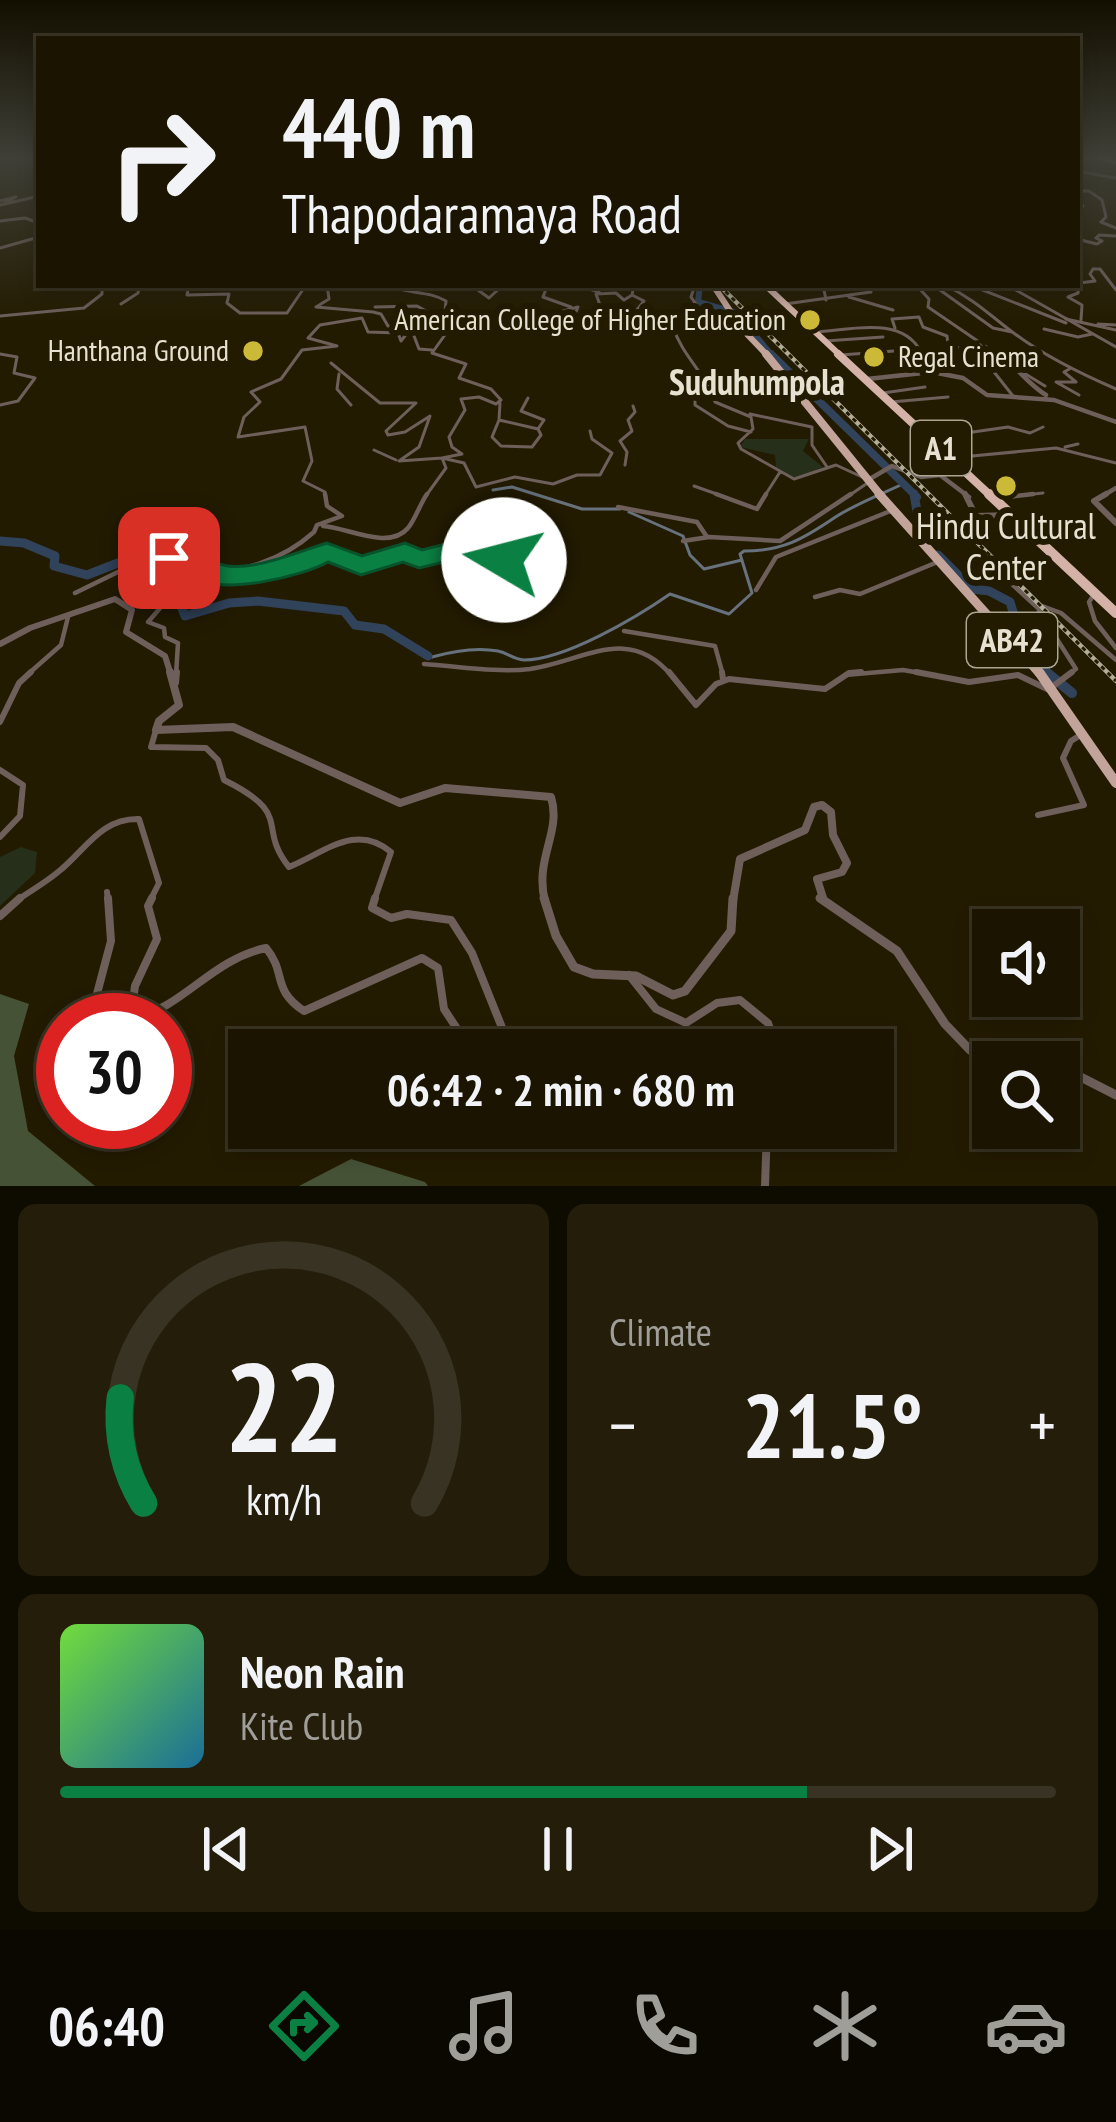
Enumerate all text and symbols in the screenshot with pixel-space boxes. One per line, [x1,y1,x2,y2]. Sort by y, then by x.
text: 440 m [282,72,475,181]
icon: right [84,84,240,240]
text: Thapodaramaya Road [282,178,682,248]
place label: American College of Higher Education [394,299,786,338]
marker: American College of Higher Education [797,307,823,333]
place label: Hanthana Ground [48,330,229,369]
place label: Regal Cinema [898,336,1039,375]
marker: Hanthana Ground [240,338,266,364]
marker: Regal Cinema [861,344,887,370]
district label: Suduhumpola [669,358,845,405]
road number: A1 [911,421,971,475]
marker: Hindu Cultural Center [993,473,1019,499]
position arrow [441,497,567,623]
place label: Hindu Cultural Center [916,502,1097,590]
pin [118,507,220,609]
icon: arrive [136,525,202,591]
road number: AB42 [967,613,1057,667]
map controls [972,909,1080,1149]
button: sound [972,909,1080,1017]
speed limit sign: 30 [36,993,192,1149]
button: search [972,1041,1080,1149]
text: 06:42 · 2 min · 680 m [387,1060,735,1118]
text: Climate [609,1306,712,1357]
text: 22 [224,1325,343,1486]
text: 21.5° [742,1366,923,1483]
text: − [609,1382,636,1467]
text: + [1029,1382,1056,1467]
text: km/h [245,1471,322,1527]
text: Neon Rain [240,1642,405,1700]
text: Kite Club [240,1700,363,1751]
icon: previous [193,1816,259,1882]
icon: pause [525,1816,591,1882]
icon: next [857,1816,923,1882]
icon: directions [262,1984,346,2068]
icon: music [442,1984,526,2068]
icon: phone [623,1984,707,2068]
icon: climate [803,1984,887,2068]
icon: car [984,1984,1068,2068]
text: 06:40 [48,1991,165,2061]

